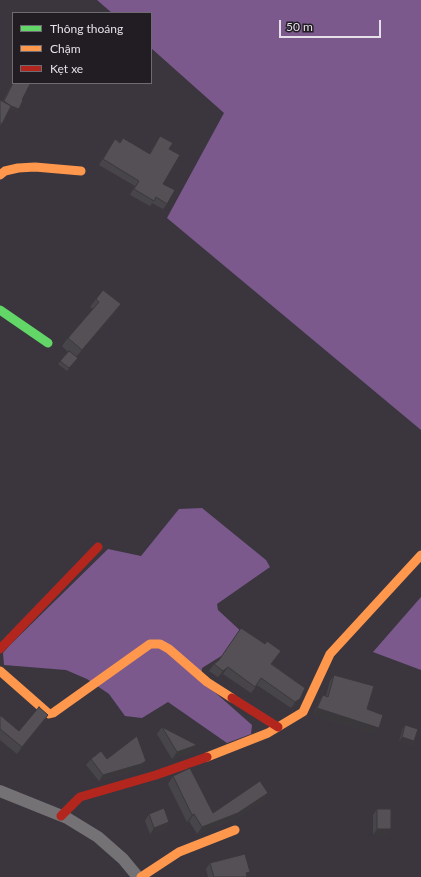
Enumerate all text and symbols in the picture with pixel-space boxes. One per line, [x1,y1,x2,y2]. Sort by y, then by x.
legend [12,12,152,84]
scale bar [281,12,383,38]
text: 50 m [286,19,313,34]
text: Thông thoáng [50,21,123,36]
text: Chậm [50,41,81,56]
text: Kẹt xe [50,61,83,76]

